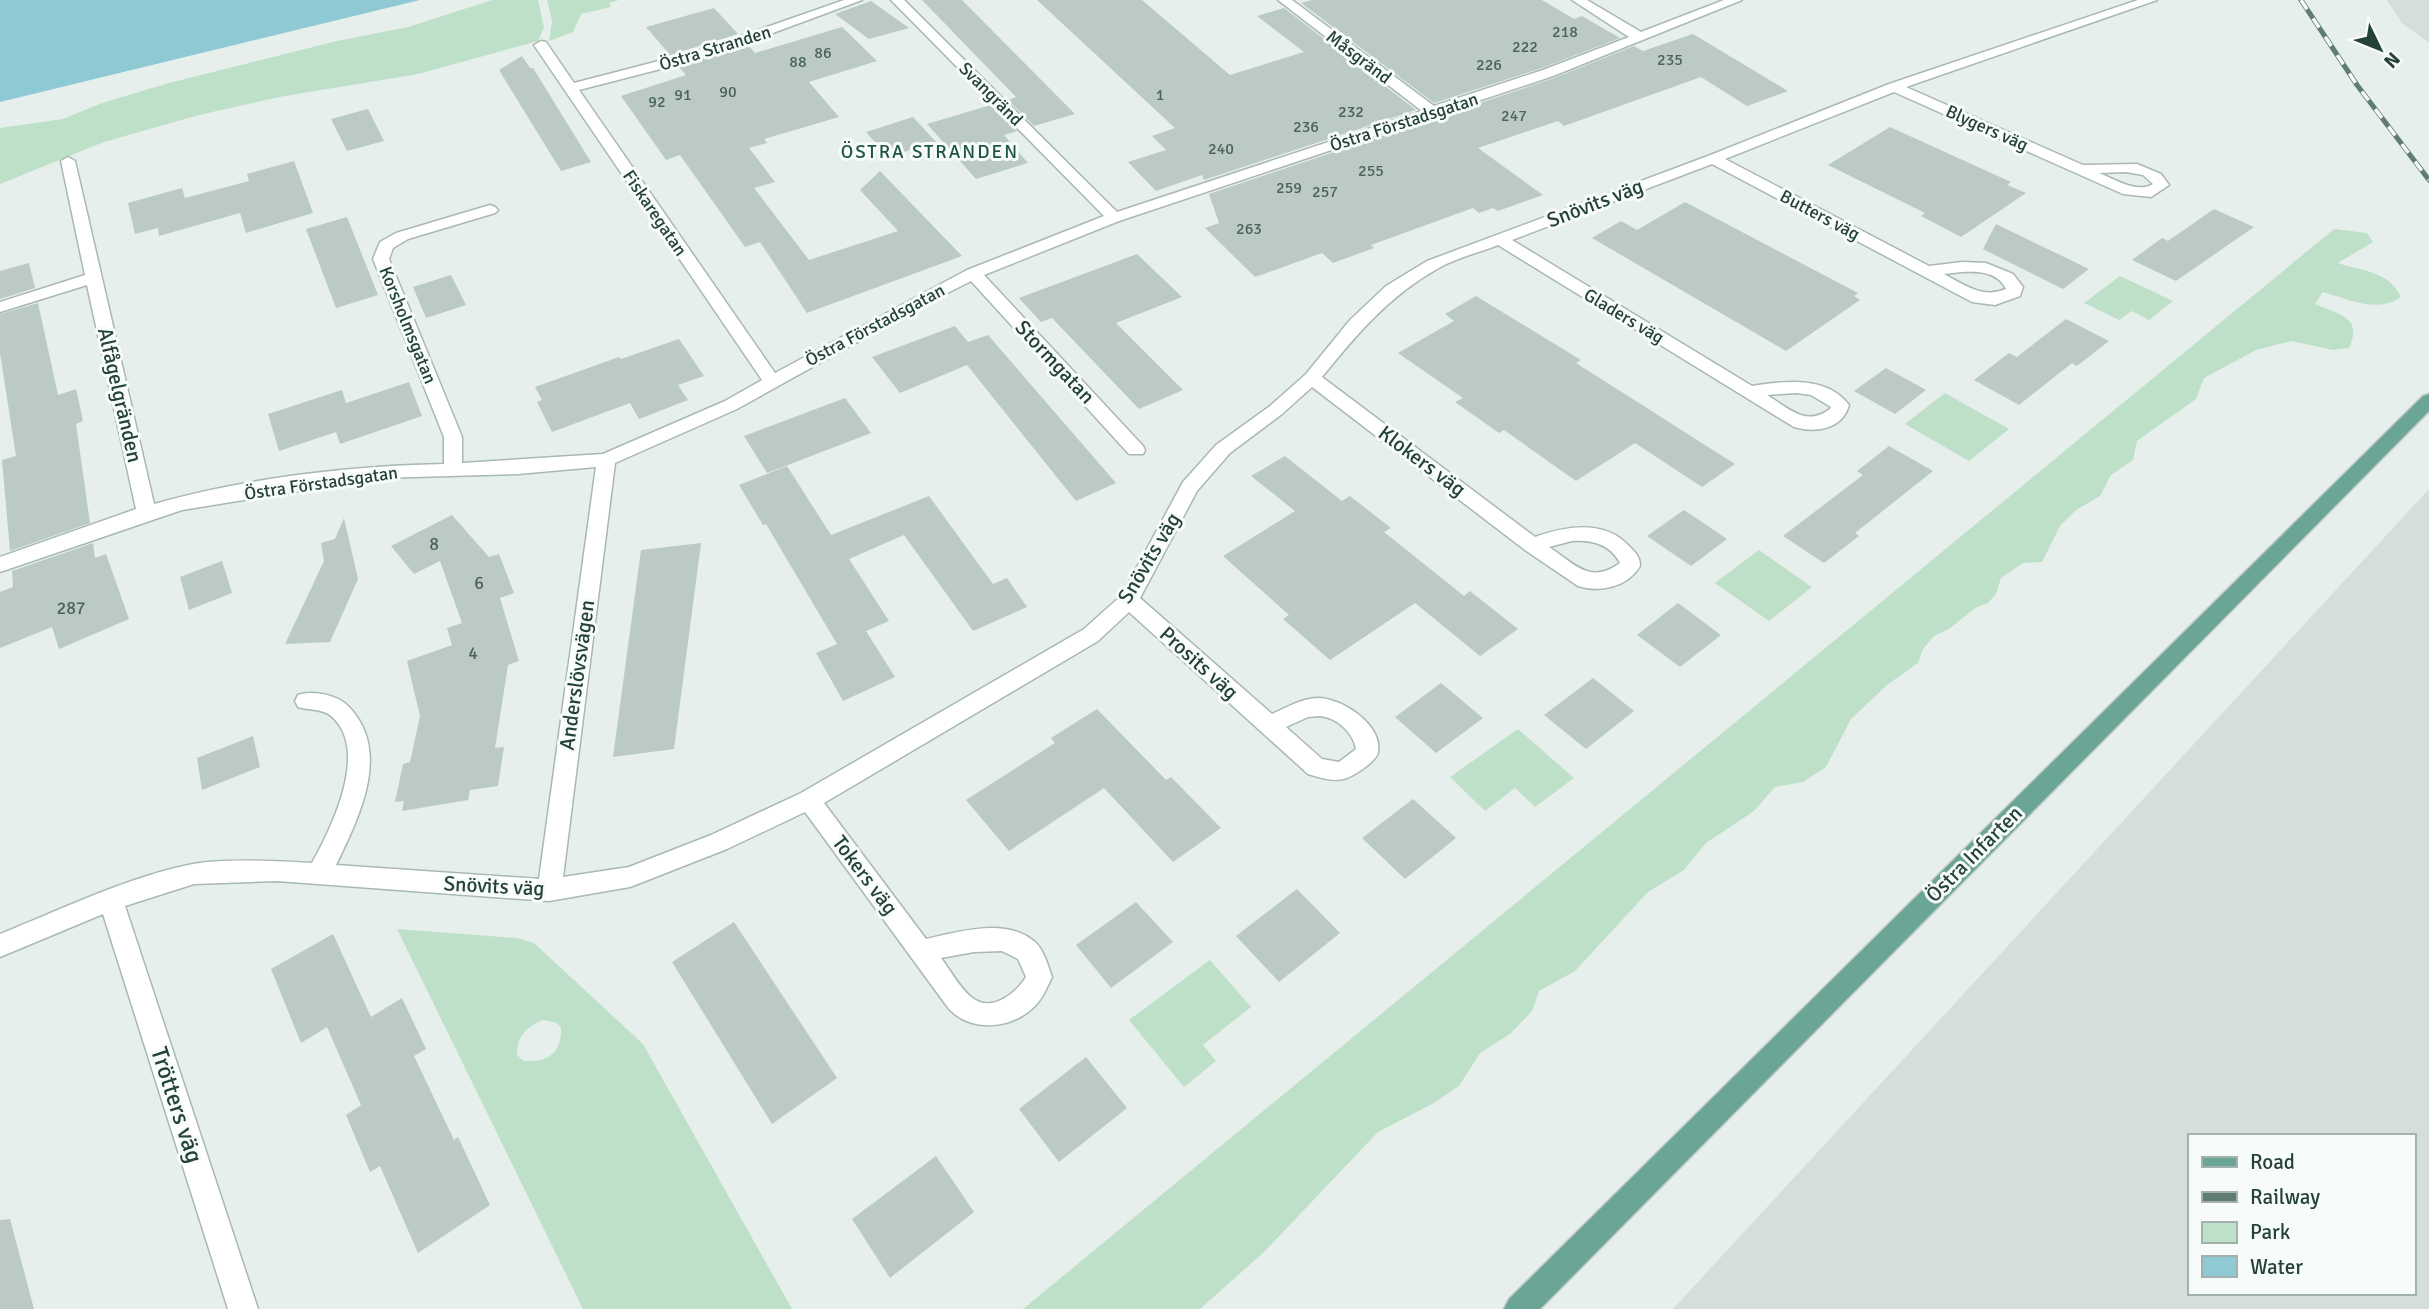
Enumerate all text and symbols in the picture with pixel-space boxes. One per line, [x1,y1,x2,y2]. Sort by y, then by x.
north arrow [2345,14,2415,84]
street label: Östra Stranden [656,21,774,75]
house number: 218 [1552,22,1578,42]
street label: Måsgränd [1322,25,1396,89]
house number: 222 [1512,37,1538,57]
house number: 86 [814,43,832,63]
text: N [2378,47,2405,73]
house number: 235 [1657,50,1683,70]
house number: 88 [789,52,807,72]
house number: 226 [1476,55,1502,75]
street label: Svangränd [954,57,1028,131]
house number: 90 [719,82,737,102]
house number: 91 [674,85,692,105]
house number: 1 [1156,85,1164,105]
street label: Östra Förstadsgatan [1327,88,1481,156]
house number: 92 [648,92,666,112]
street label: Blygers väg [1942,100,2032,156]
house number: 232 [1338,102,1364,122]
house number: 247 [1501,106,1527,126]
house number: 236 [1293,117,1319,137]
house number: 240 [1208,139,1234,159]
district label: ÖSTRA STRANDEN [841,140,1019,164]
house number: 255 [1358,161,1384,181]
street label: Fiskaregatan [618,166,692,260]
street label: Snövits väg [1543,173,1647,233]
house number: 259 [1276,178,1302,198]
house number: 257 [1312,182,1338,202]
street label: Butters väg [1776,185,1864,245]
house number: 263 [1236,219,1262,239]
street label: Korsholmsgatan [374,263,442,387]
street label: Östra Förstadsgatan [801,279,949,371]
street label: Gladers väg [1580,283,1668,349]
street label: Stormgatan [1010,315,1100,409]
street label: Alfågelgränden [92,325,148,465]
street label: Klokers väg [1373,420,1471,502]
street label: Östra Förstadsgatan [243,461,399,505]
street label: Snövits väg [1112,508,1186,608]
house number: 8 [429,533,439,555]
house number: 6 [474,572,484,594]
house number: 287 [56,597,86,619]
street label: Anderslövsvägen [554,598,600,752]
street label: Prosits väg [1154,621,1244,705]
house number: 4 [468,642,478,664]
street label: Östra Infarten [1920,800,2028,908]
street label: Tokers väg [827,830,903,920]
street label: Snövits väg [443,870,545,902]
street label: Trötters väg [144,1043,210,1167]
legend [2188,1134,2415,1295]
text: Road [2250,1149,2295,1175]
text: Railway [2250,1184,2320,1210]
text: Park [2250,1219,2291,1245]
text: Water [2250,1254,2303,1280]

